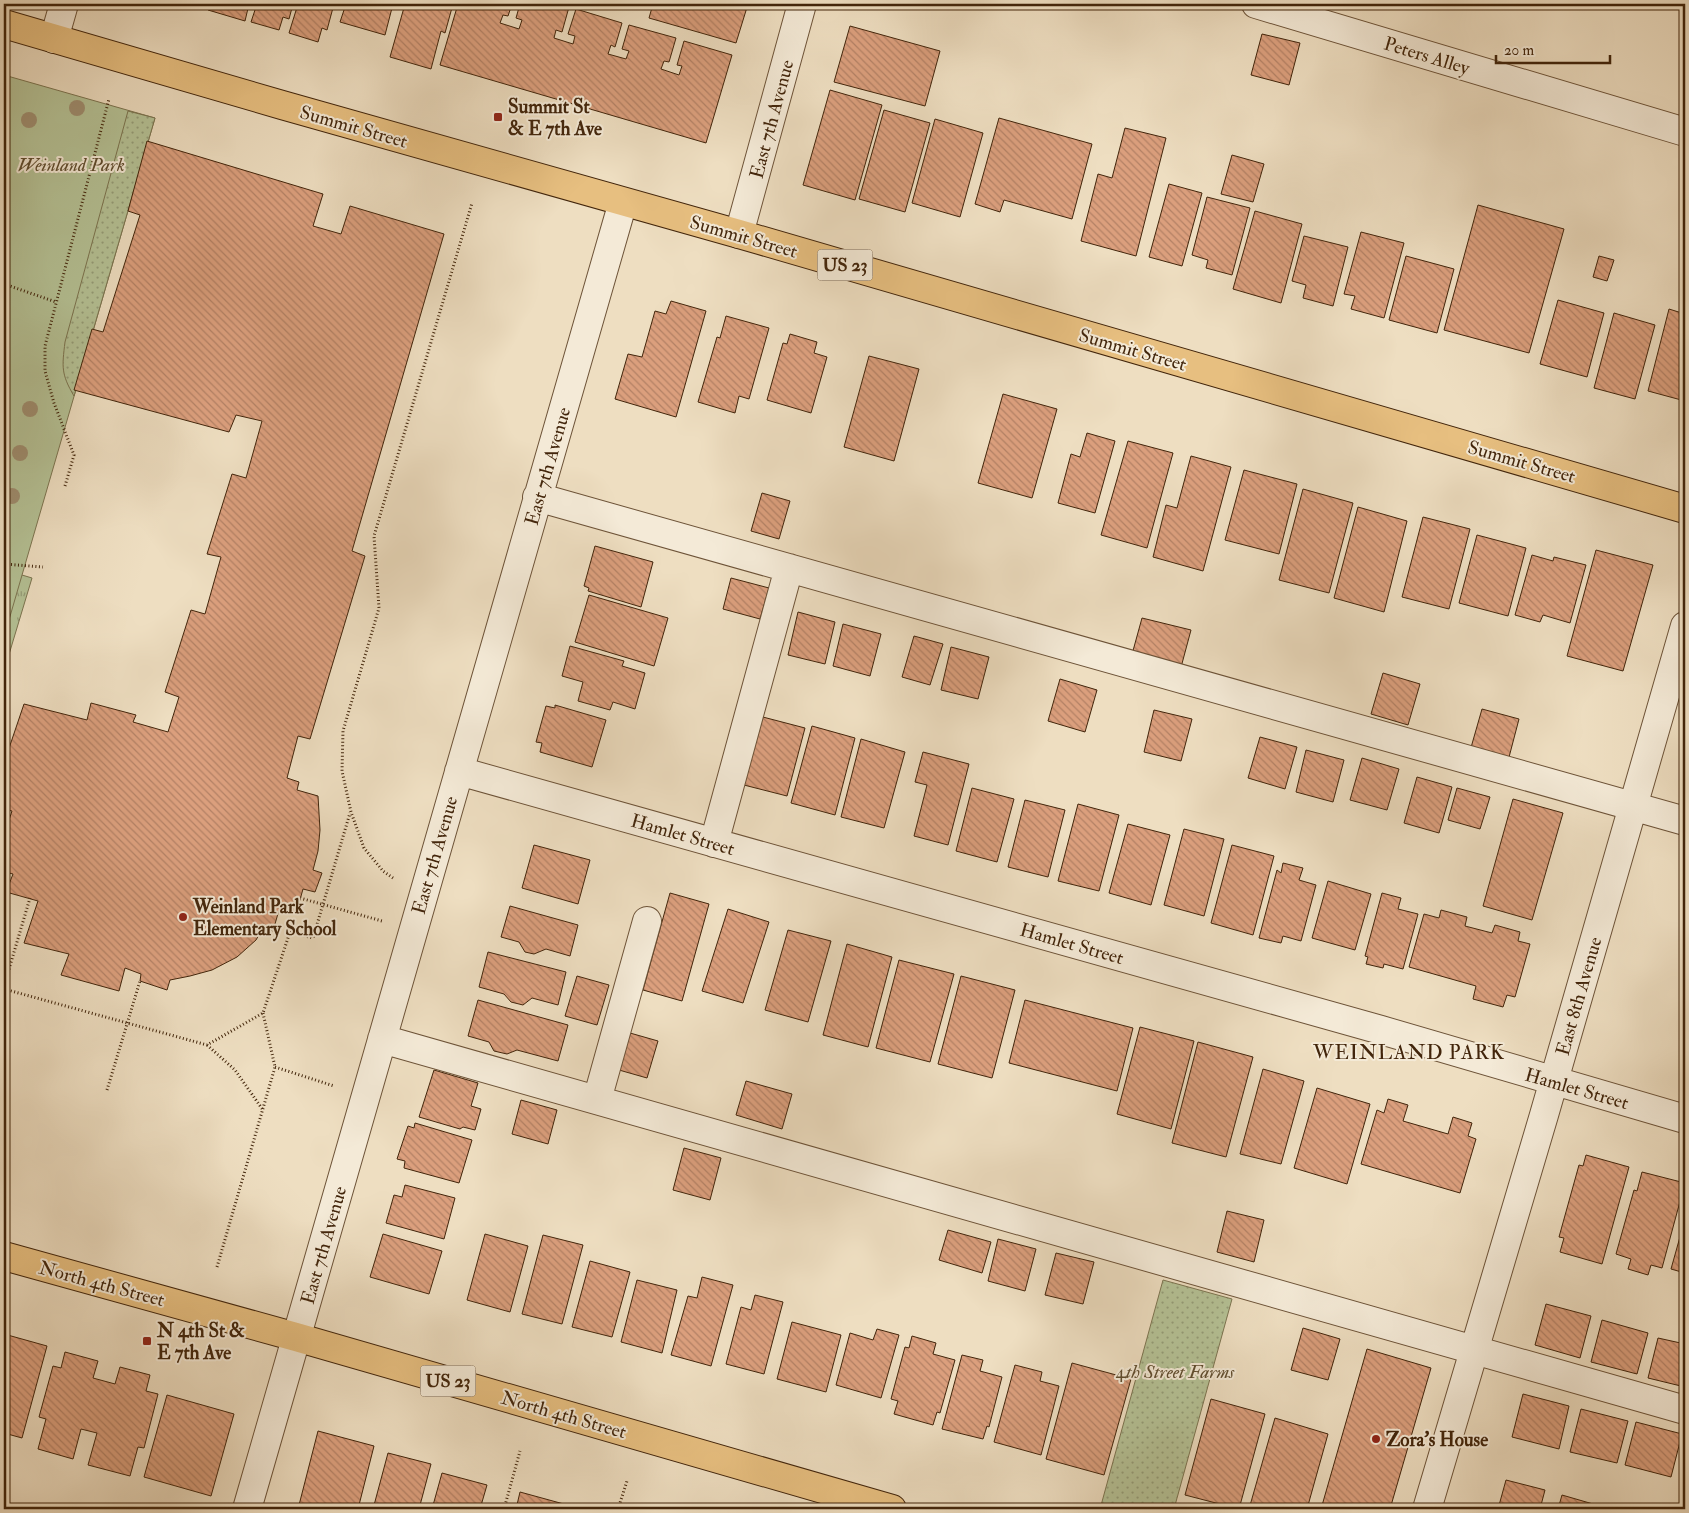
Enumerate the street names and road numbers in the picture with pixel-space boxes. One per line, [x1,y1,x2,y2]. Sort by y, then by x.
street label: Peters Alley [1381,32,1473,81]
street label: East 7th Avenue [745,57,799,181]
street label: Summit Street [297,100,410,154]
street label: Summit Street [687,210,800,264]
road number: US 23 [818,250,872,280]
street label: Summit Street [1076,323,1189,377]
street label: East 7th Avenue [520,404,576,528]
street label: Summit Street [1465,435,1578,489]
street label: East 7th Avenue [407,793,463,917]
street label: Hamlet Street [628,809,737,861]
street label: Hamlet Street [1017,918,1126,970]
street label: East 8th Avenue [1551,934,1607,1058]
street label: Hamlet Street [1522,1063,1631,1115]
street label: East 7th Avenue [296,1183,352,1307]
street label: North 4th Street [36,1256,167,1312]
road number: US 23 [420,1365,476,1396]
street label: North 4th Street [498,1386,629,1444]

